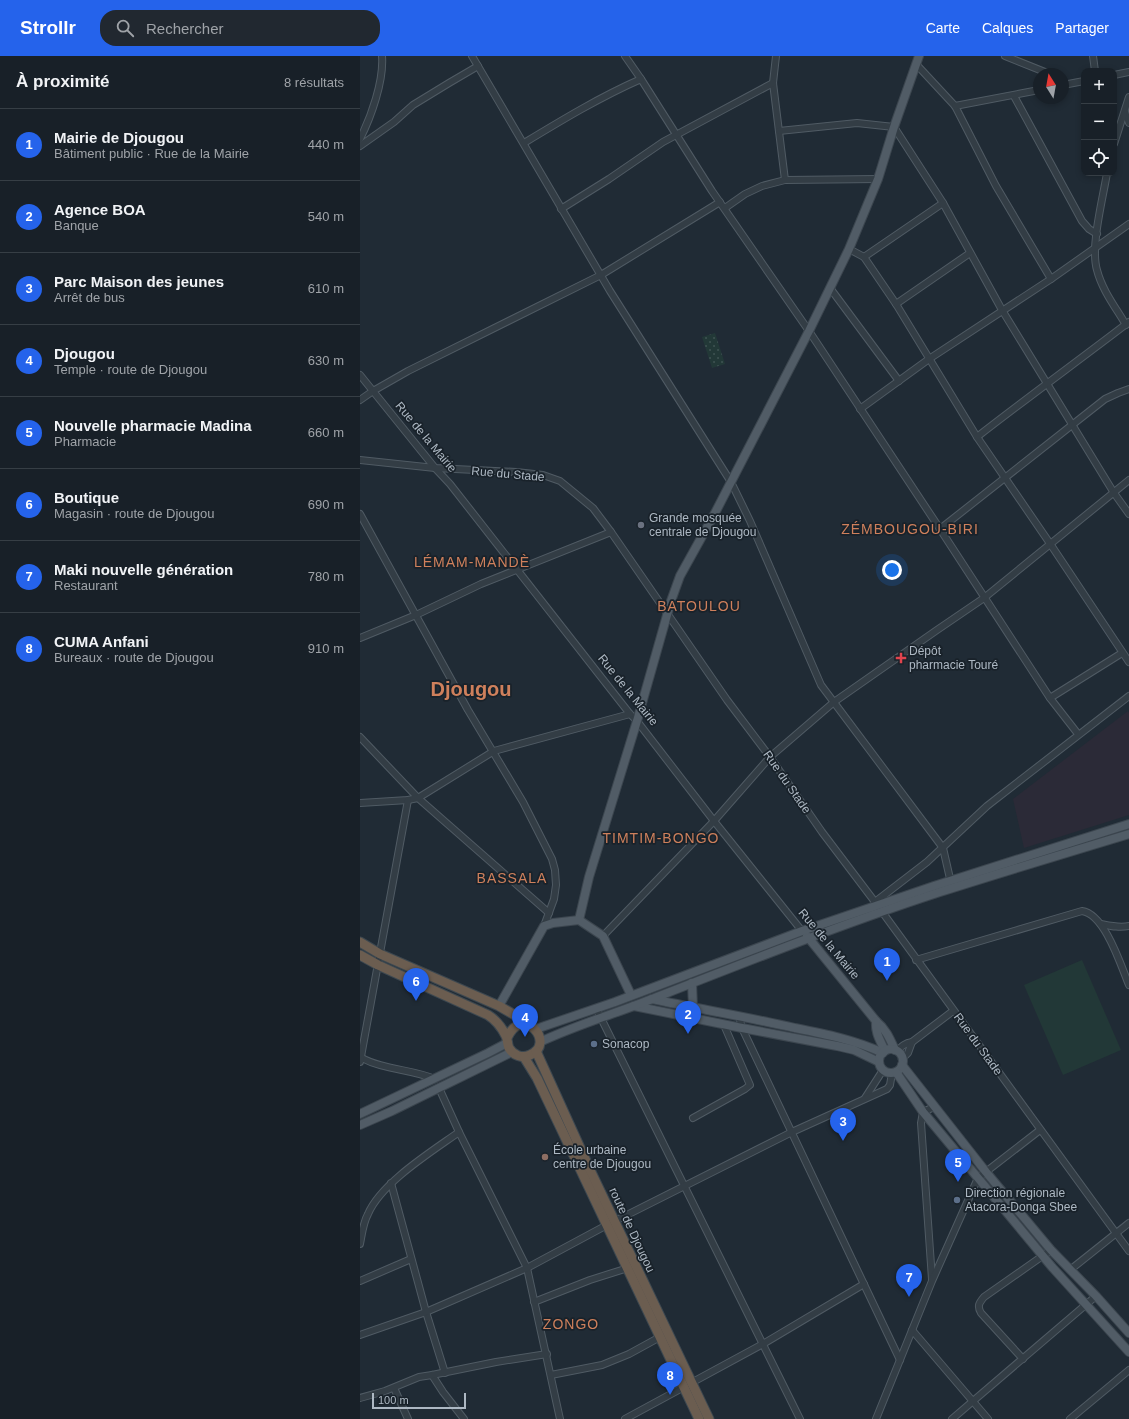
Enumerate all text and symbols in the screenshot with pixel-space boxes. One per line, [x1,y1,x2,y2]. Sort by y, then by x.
search box [100,10,380,46]
text: Strollr [20,17,76,38]
icon: search [114,17,136,39]
text: Rechercher [146,20,224,37]
text: Carte [926,20,960,36]
text: Calques [982,20,1033,36]
text: Partager [1055,20,1109,36]
north arrow [1033,68,1069,104]
map controls [1081,68,1117,176]
button: + [1081,68,1117,104]
text: À proximité [16,72,110,91]
text: 8 résultats [284,75,344,90]
button: − [1081,104,1117,140]
text: Mairie de Djougou [54,129,184,146]
text: 1 [25,137,33,152]
text: 440 m [308,137,344,152]
button: locate [1081,140,1117,176]
text: Bâtiment public · Rue de la Mairie [54,146,249,161]
text: Agence BOA [54,201,146,218]
text: 2 [25,209,33,224]
text: 540 m [308,209,344,224]
text: Banque [54,218,99,233]
text: Parc Maison des jeunes [54,273,224,290]
text: 3 [25,281,33,296]
text: 610 m [308,281,344,296]
text: Arrêt de bus [54,290,125,305]
text: Djougou [54,345,115,362]
text: 4 [25,353,33,368]
text: 630 m [308,353,344,368]
text: Temple · route de Djougou [54,362,207,377]
street label: Rue de la Mairie [393,399,460,475]
text: Nouvelle pharmacie Madina [54,417,252,434]
text: 5 [25,425,33,440]
text: 660 m [308,425,344,440]
text: Pharmacie [54,434,116,449]
street label: Rue du Stade [471,464,545,484]
text: Boutique [54,489,119,506]
text: 6 [25,497,33,512]
text: 690 m [308,497,344,512]
text: Magasin · route de Djougou [54,506,214,521]
place label: Grande mosquée centrale de Djougou [649,511,756,539]
marker: Grande mosquée centrale de Djougou [636,520,646,530]
district label: ZÉMBOUGOU-BIRI [841,521,979,537]
district label: LÉMAM-MANDÈ [414,554,530,570]
your location [882,560,902,580]
text: Maki nouvelle génération [54,561,233,578]
text: 7 [25,569,33,584]
text: 780 m [308,569,344,584]
text: Restaurant [54,578,118,593]
district label: BATOULOU [657,598,741,614]
text: CUMA Anfani [54,633,149,650]
text: 8 [25,641,33,656]
text: 910 m [308,641,344,656]
place label: Dépôt pharmacie Touré [909,644,998,672]
text: Bureaux · route de Djougou [54,650,214,665]
street label: Rue de la Mairie [595,652,661,729]
marker: Dépôt pharmacie Touré [896,653,906,663]
district label: Djougou [430,678,512,700]
street label: Rue du Stade [760,748,814,816]
district label: TIMTIM-BONGO [603,830,720,846]
district label: BASSALA [477,870,547,886]
street label: Rue de la Mairie [796,906,863,982]
pin: 1 [874,948,900,981]
pin: 6 [403,968,429,1001]
pin: 2 [675,1001,701,1034]
pin: 4 [512,1004,538,1037]
street label: Rue du Stade [951,1010,1005,1078]
place label: Sonacop [602,1037,650,1051]
marker: Sonacop [589,1039,599,1049]
pin: 3 [830,1108,856,1141]
place label: École urbaine centre de Djougou [553,1142,651,1171]
pin: 5 [945,1149,971,1182]
marker: École urbaine centre de Djougou [540,1152,550,1162]
street label: route de Djougou [606,1185,658,1275]
place label: Direction régionale Atacora-Donga Sbee [965,1186,1077,1214]
marker: Direction régionale Atacora-Donga Sbee [952,1195,962,1205]
pin: 7 [896,1264,922,1297]
district label: ZONGO [543,1316,599,1332]
pin: 8 [657,1362,683,1395]
scale bar [372,1391,466,1410]
text: 100 m [378,1394,409,1406]

